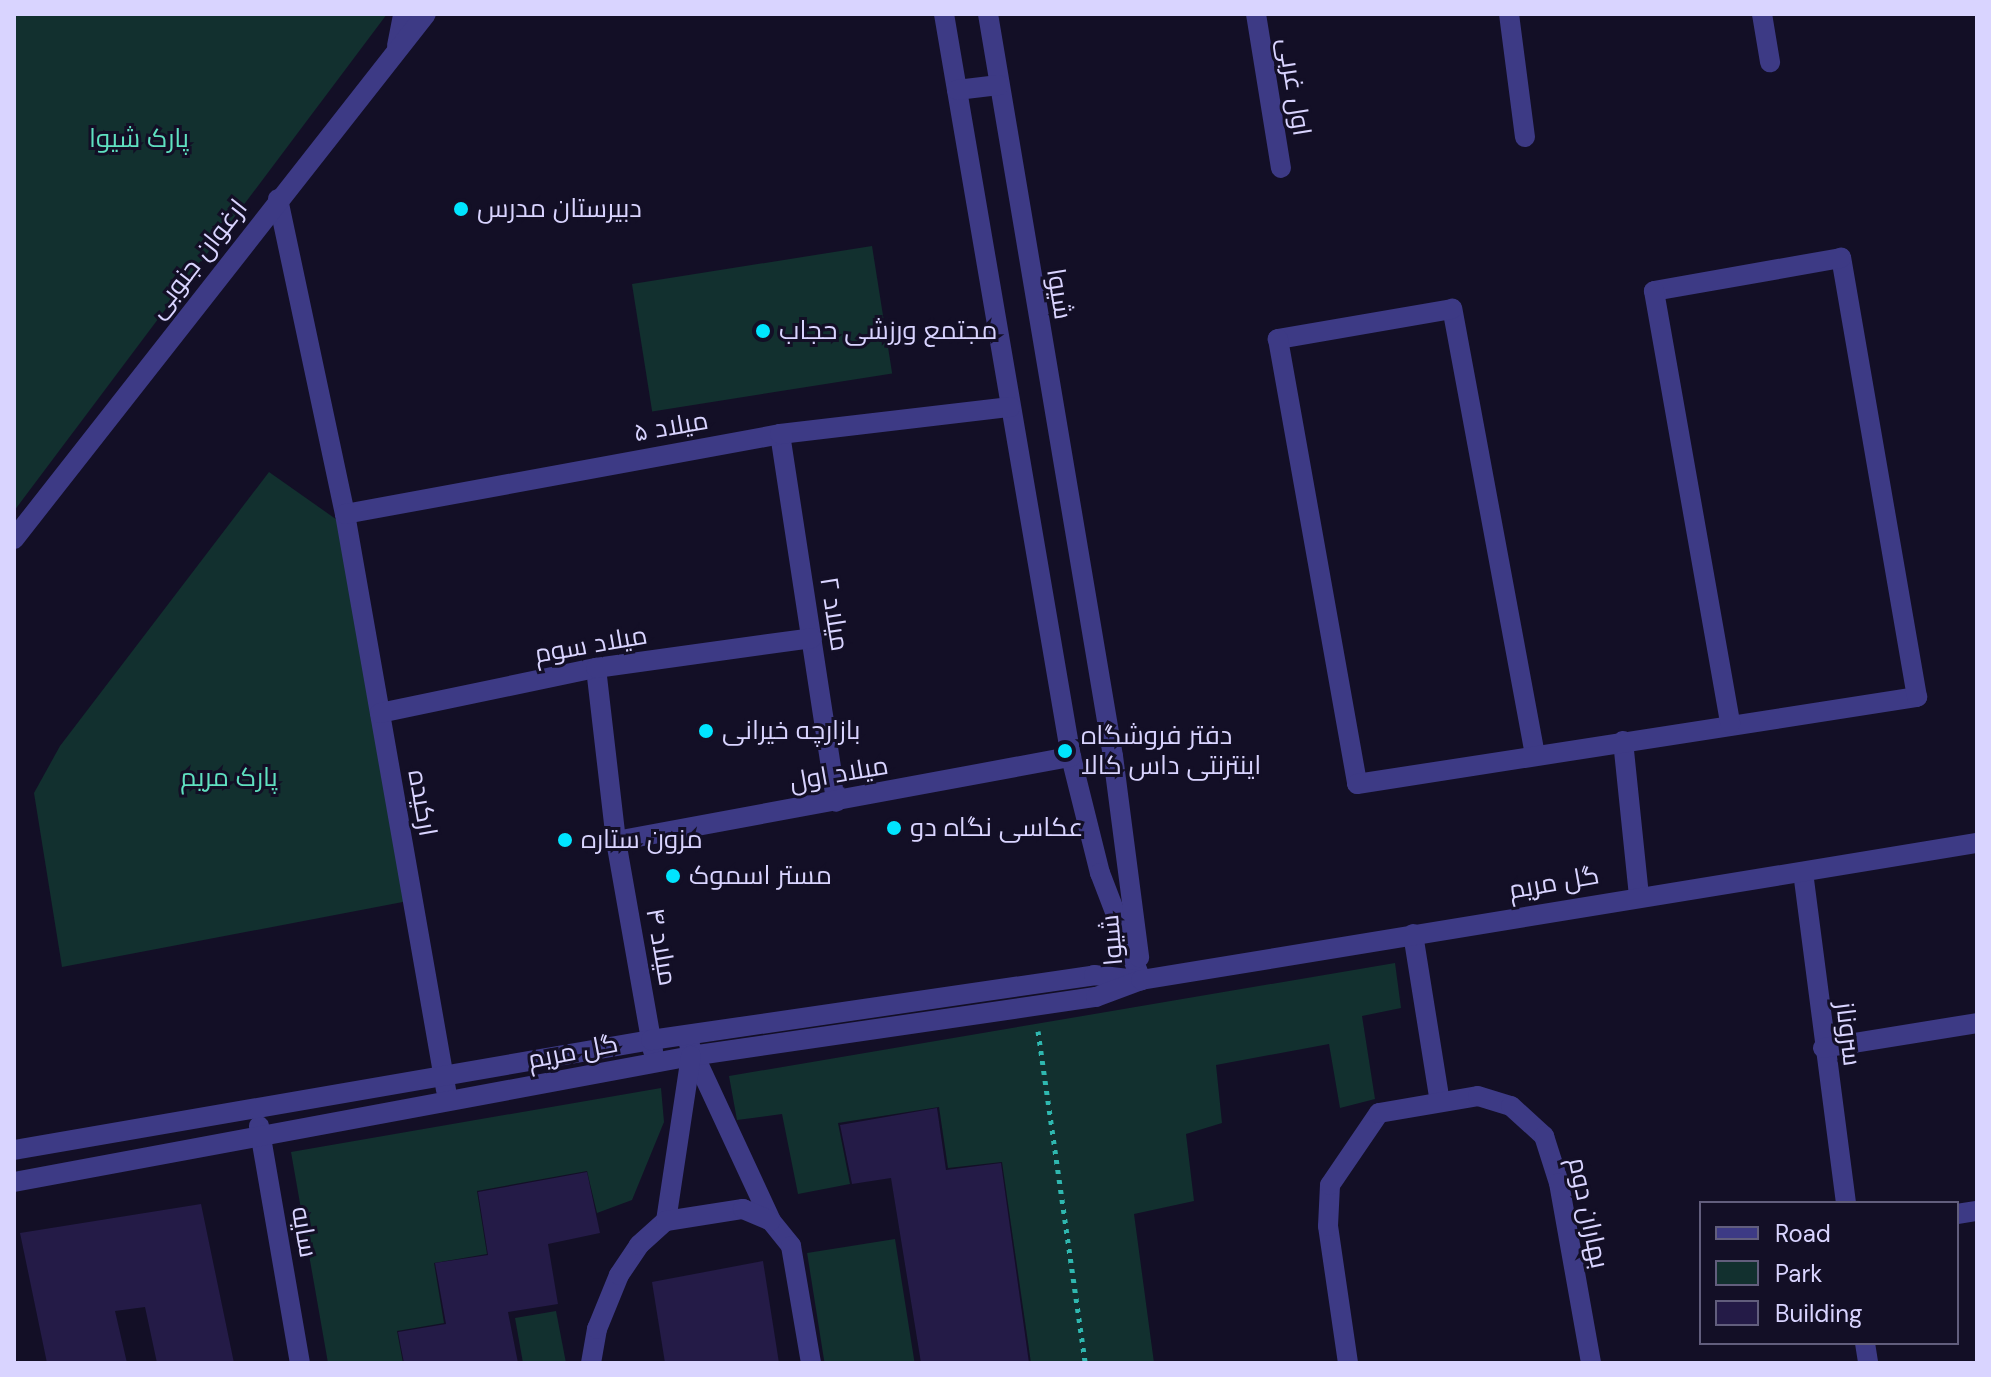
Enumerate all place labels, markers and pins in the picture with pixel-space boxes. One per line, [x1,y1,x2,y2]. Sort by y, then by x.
place label: دبیرستان مدرس [477,193,642,225]
marker: دبیرستان مدرس [452,200,470,218]
place label: مجتمع ورزشی حجاب [779,315,997,347]
marker: مجتمع ورزشی حجاب [754,322,772,340]
place label: بازارچه خیرانی [722,715,860,747]
place label: دفتر فروشگاه اینترنتی داس کالا [1081,720,1261,782]
marker: بازارچه خیرانی [697,722,715,740]
marker: دفتر فروشگاه اینترنتی داس کالا [1056,742,1074,760]
place label: عکاسی نگاه دو [910,812,1083,844]
marker: عکاسی نگاه دو [885,819,903,837]
place label: مزون ستاره [581,824,703,856]
marker: مزون ستاره [556,831,574,849]
place label: مستر اسموک [689,860,832,892]
marker: مستر اسموک [664,867,682,885]

